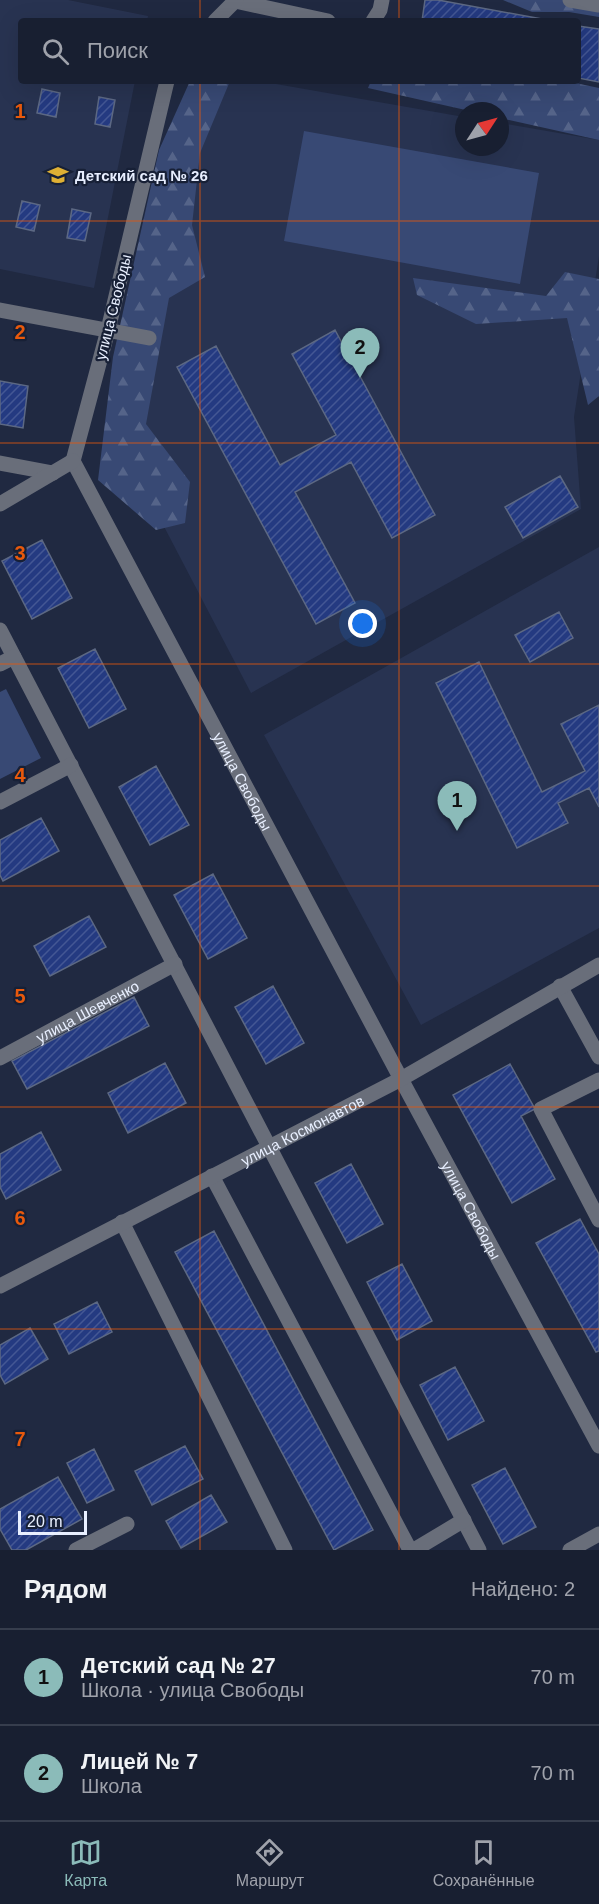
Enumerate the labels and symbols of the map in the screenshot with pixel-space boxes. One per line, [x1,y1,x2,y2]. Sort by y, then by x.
text: 1 [14,100,26,122]
north arrow [455,102,509,156]
school or university icon: Детский сад № 26 [46,163,70,187]
place label: Детский сад № 26 [75,167,208,184]
street label: улица Свободы [92,252,134,362]
text: 2 [14,321,26,343]
pin: 2 [340,328,380,378]
text: 3 [14,542,26,564]
your location [348,609,377,638]
street label: улица Свободы [210,729,276,833]
text: 4 [14,764,26,786]
pin: 1 [438,782,476,831]
street label: улица Шевченко [33,977,142,1046]
text: 5 [14,985,26,1007]
street label: улица Космонавтов [238,1091,366,1169]
street label: улица Свободы [438,1158,505,1262]
text: 6 [14,1207,26,1229]
text: 7 [14,1428,26,1450]
scale bar [18,1508,87,1536]

